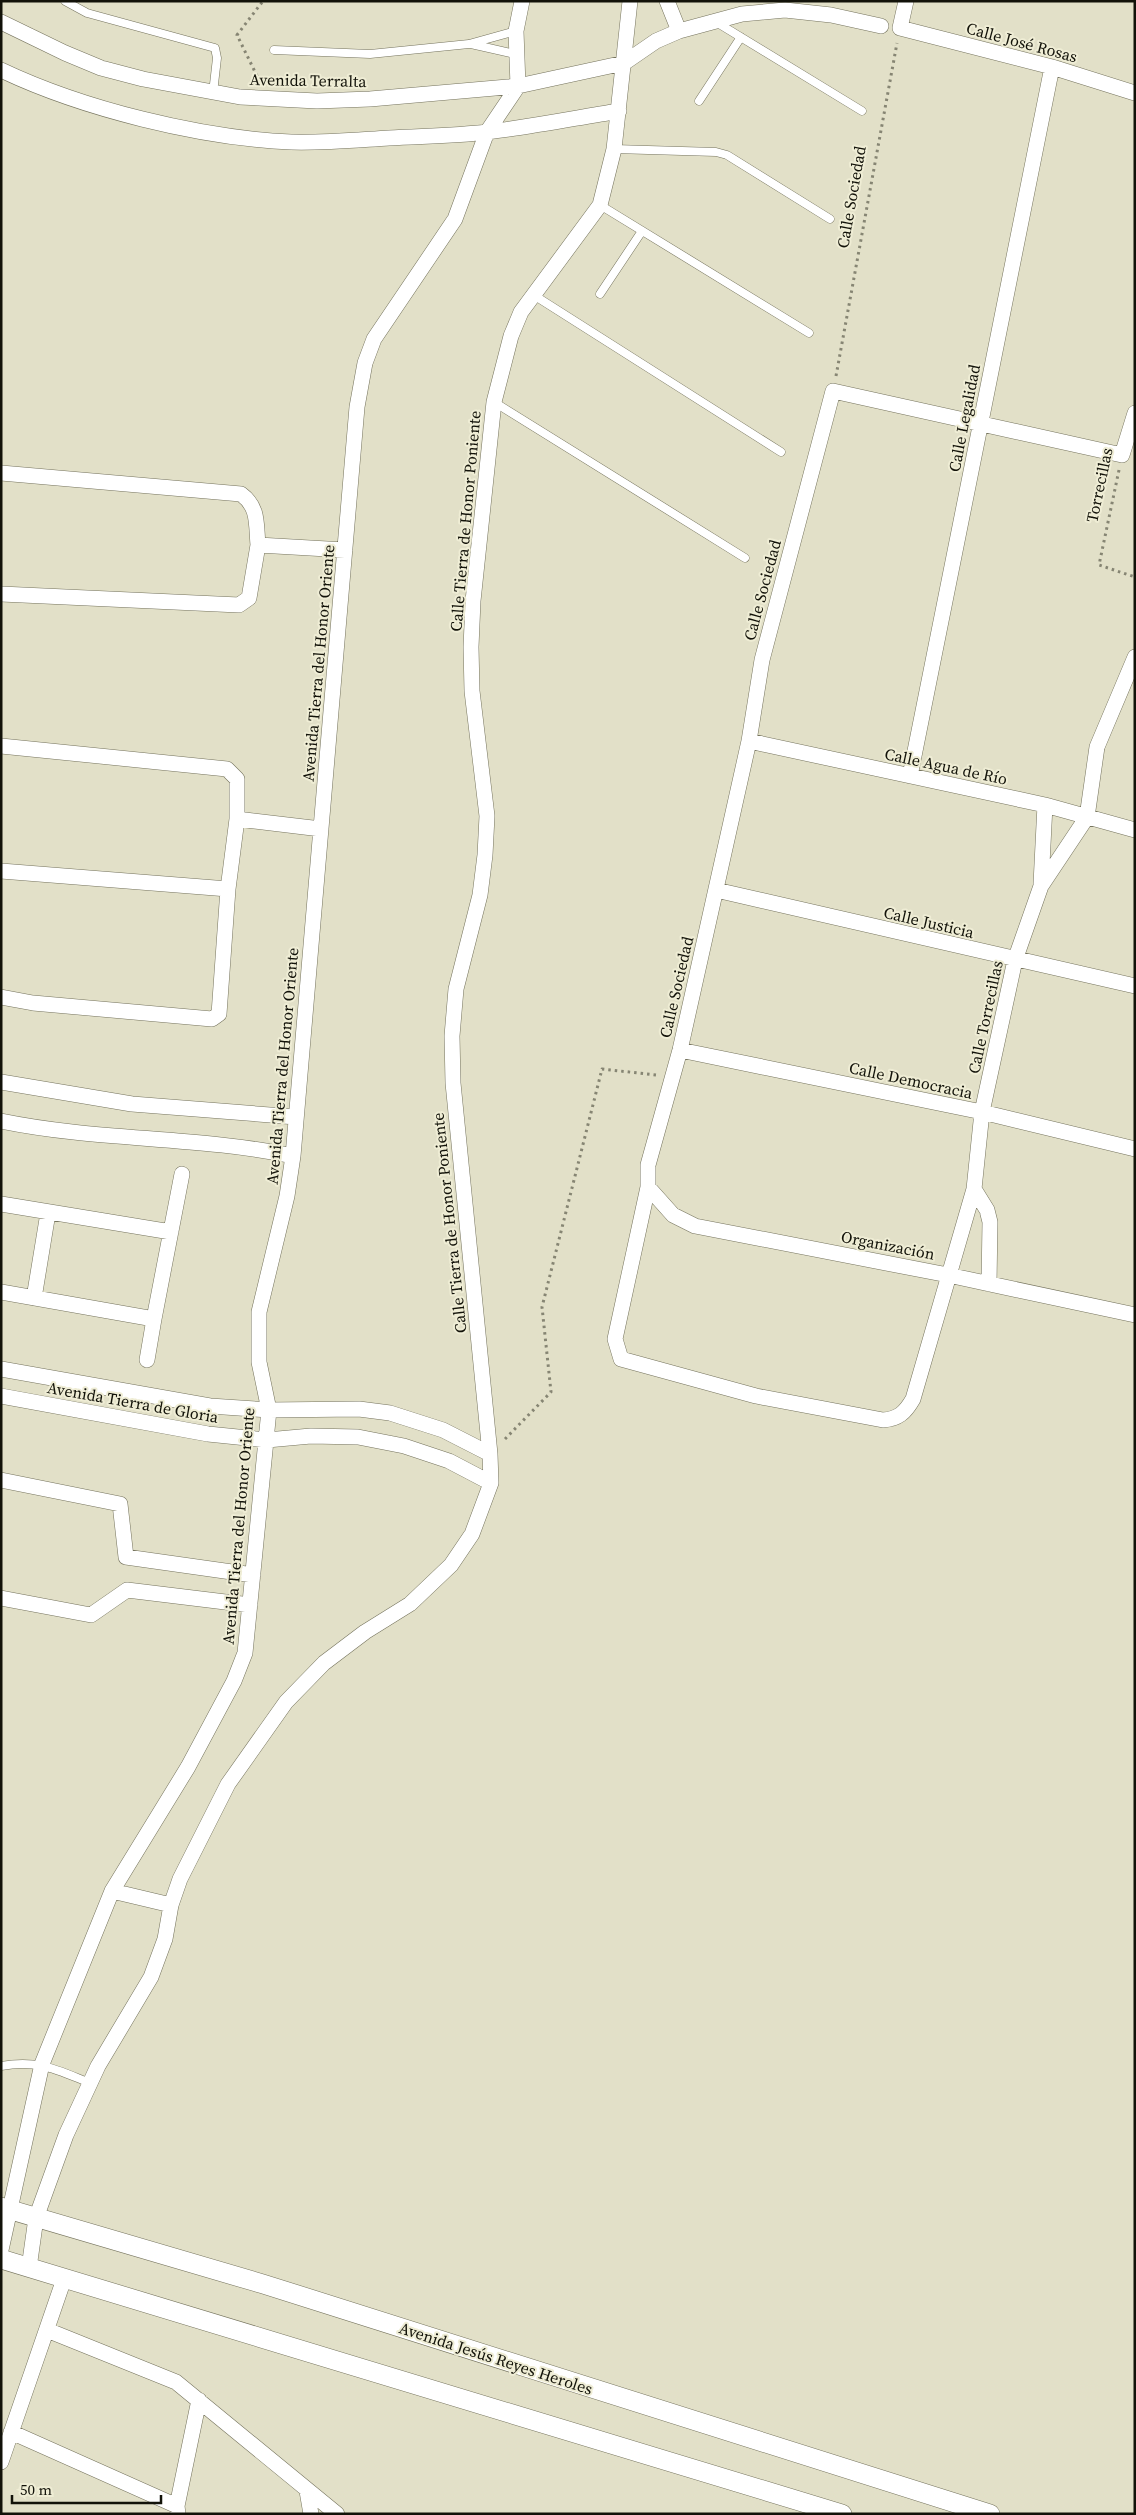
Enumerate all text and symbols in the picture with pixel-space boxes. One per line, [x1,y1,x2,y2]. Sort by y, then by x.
street label: Calle José Rosas [964,17,1080,67]
street label: Avenida Terralta [249,68,367,92]
street label: Calle Sociedad [831,144,871,250]
street label: Calle Legalidad [943,362,985,474]
street label: Calle Tierra de Honor Poniente [444,410,486,632]
street label: Torrecillas [1080,446,1118,524]
street label: Calle Sociedad [738,537,786,643]
street label: Avenida Tierra del Honor Oriente [297,544,339,782]
street label: Calle Agua de Río [883,742,1009,790]
street label: Calle Justicia [882,901,977,943]
street label: Calle Sociedad [654,934,698,1040]
street label: Avenida Tierra del Honor Oriente [261,947,303,1185]
street label: Calle Torrecillas [962,958,1008,1076]
street label: Calle Democracia [847,1056,976,1104]
street label: Calle Tierra de Honor Poniente [426,1112,472,1334]
street label: Organización [839,1225,937,1265]
street label: Avenida Tierra de Gloria [46,1376,221,1428]
street label: Avenida Tierra del Honor Oriente [217,1407,259,1645]
street label: Avenida Jesús Reyes Heroles [396,2316,596,2400]
scale bar [12,2472,161,2504]
text: 50 m [20,2479,52,2500]

